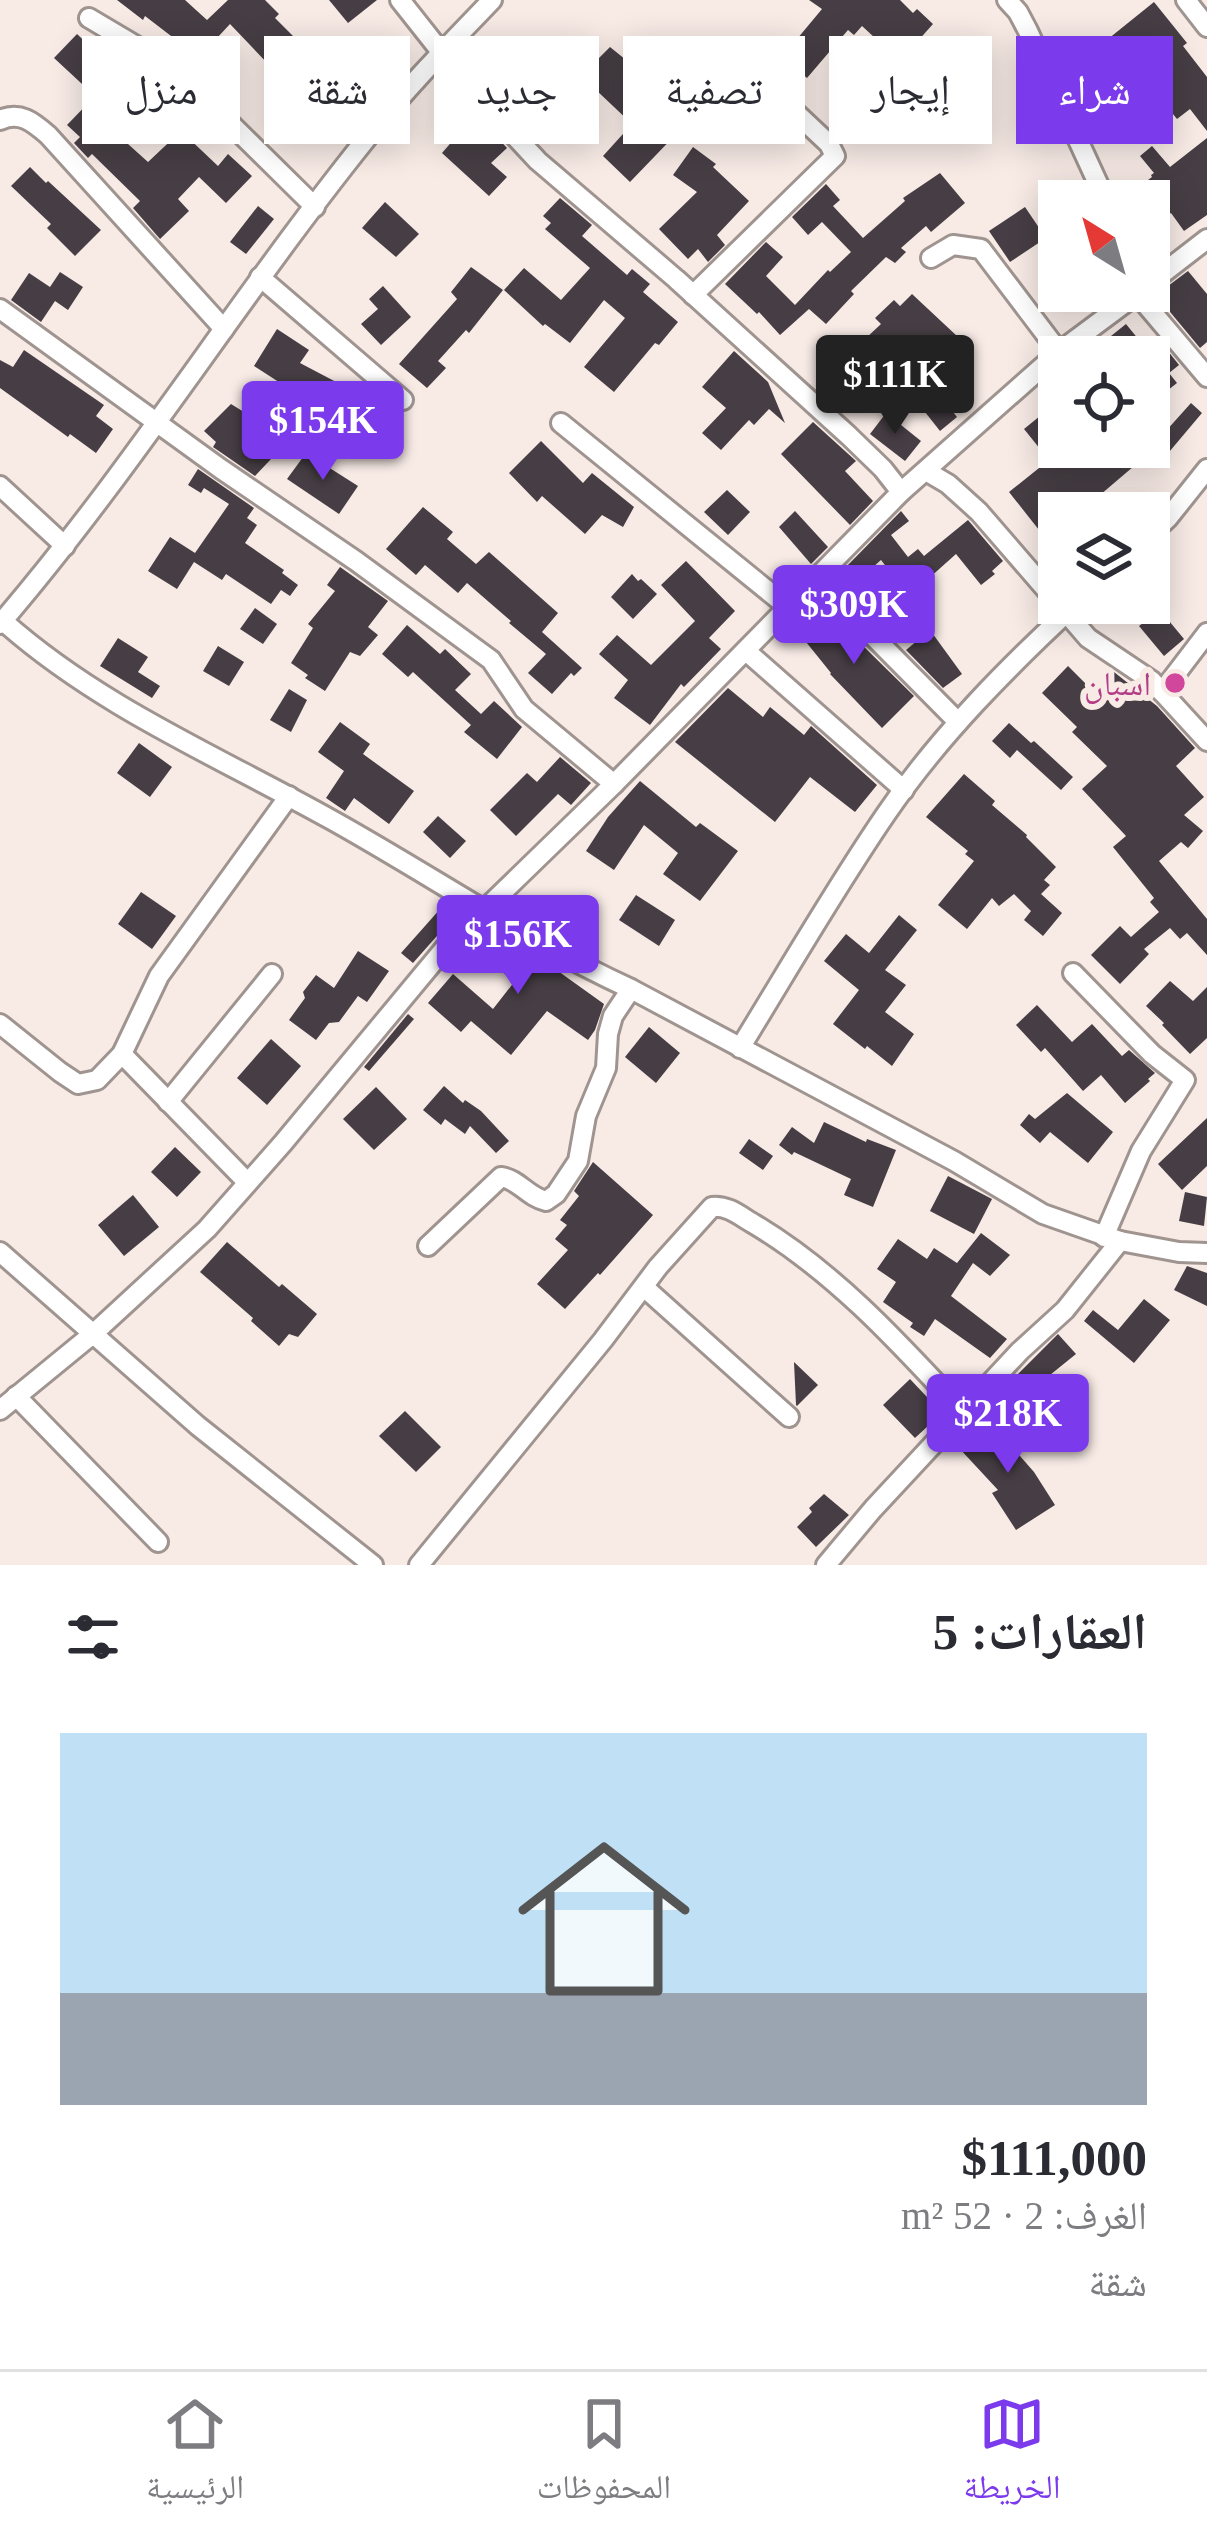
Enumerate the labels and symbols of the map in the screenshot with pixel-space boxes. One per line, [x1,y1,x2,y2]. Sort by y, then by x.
north arrow [1038,180,1170,312]
pin: $111K [811,335,979,437]
pin: $154K [239,381,407,483]
pin: $309K [770,565,938,667]
place label: اسبان [1084,666,1151,704]
marker: اسبان [1162,670,1188,696]
pin: $156K [434,895,602,997]
pin: $218K [924,1374,1092,1476]

